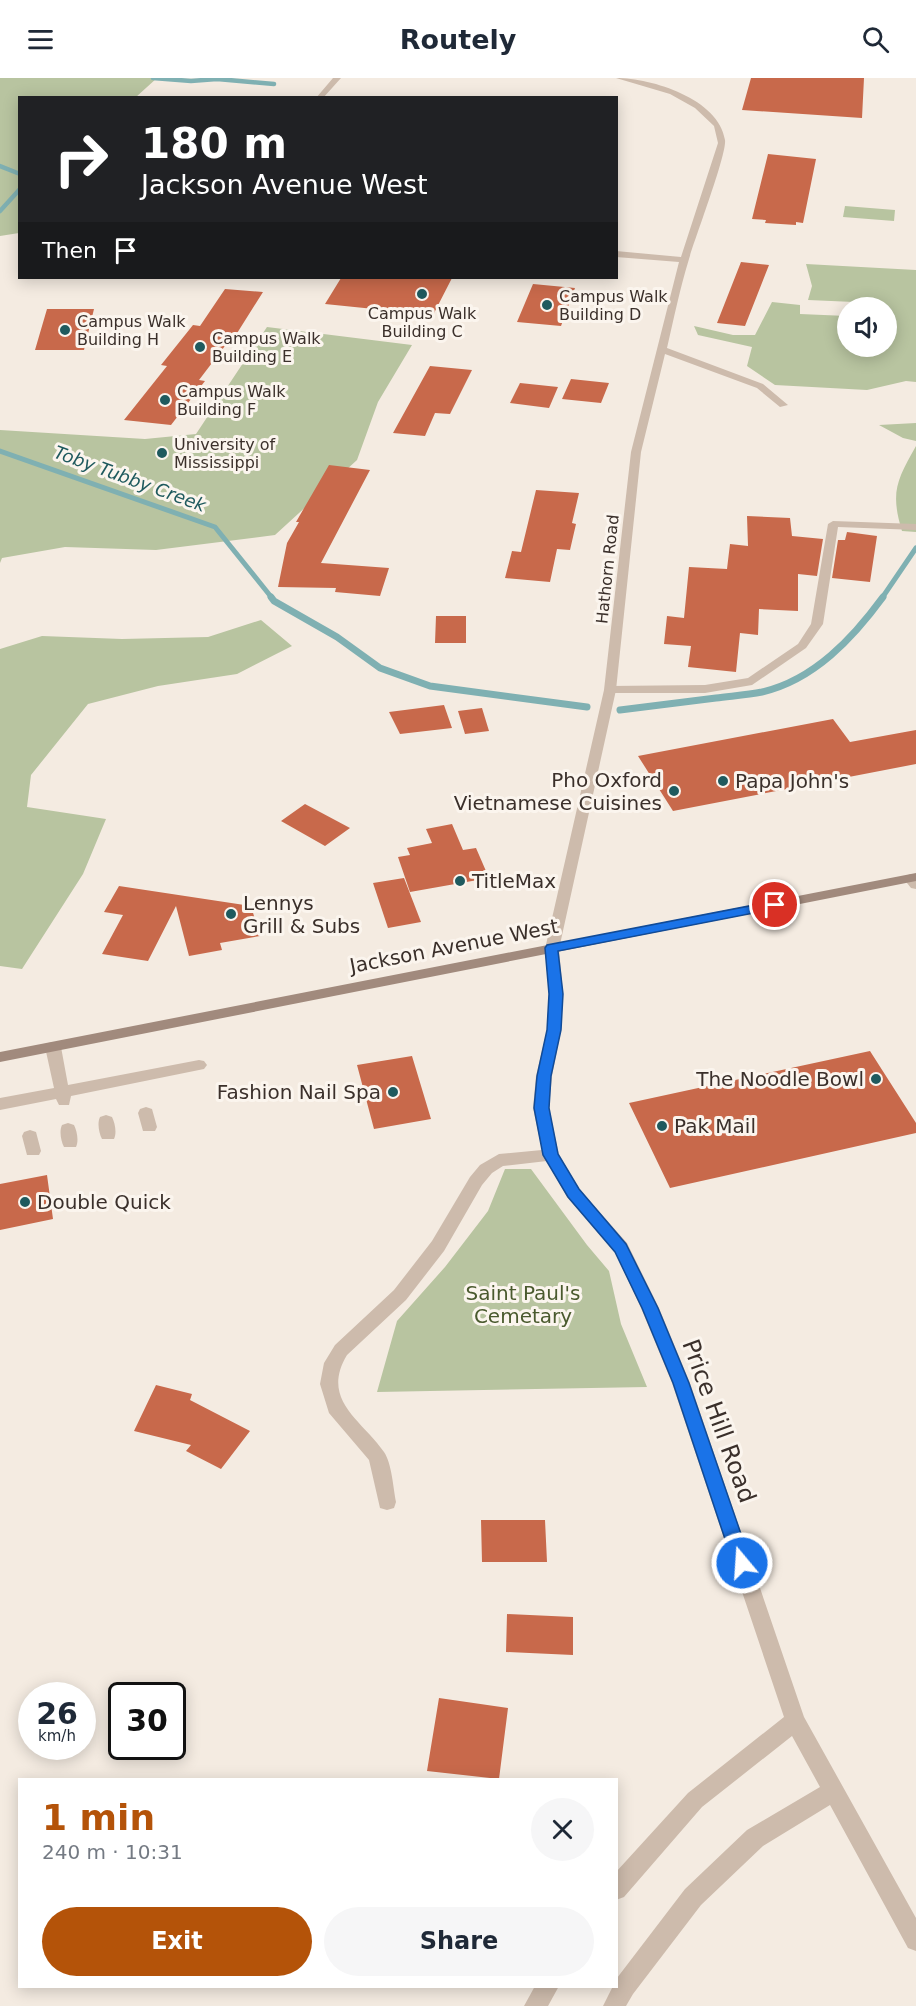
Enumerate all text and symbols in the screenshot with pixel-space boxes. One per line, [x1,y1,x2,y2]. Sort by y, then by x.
icon: menu [24,23,57,56]
icon: search [859,23,892,56]
text: Routely [400,24,516,55]
text: 180 m [141,119,287,168]
icon: right [42,120,120,198]
text: Jackson Avenue West [141,169,428,200]
icon: arrive [109,234,142,267]
text: Then [42,238,97,263]
marker: Campus Walk Building C [415,287,429,301]
place label: Campus Walk Building D [559,287,668,324]
map controls [837,297,897,357]
button: sound [837,297,897,357]
marker: Campus Walk Building D [540,298,554,312]
place label: Campus Walk Building C [368,304,477,341]
place label: Campus Walk Building H [77,312,186,349]
marker: Campus Walk Building H [58,323,72,337]
place label: Campus Walk Building E [212,329,321,366]
marker: Campus Walk Building E [193,340,207,354]
place label: Campus Walk Building F [177,382,286,419]
marker: Campus Walk Building F [158,393,172,407]
place label: University of Mississippi [174,435,276,472]
water label: Toby Tubby Creek [51,441,210,516]
marker: University of Mississippi [155,446,169,460]
street label: Hathorn Road [592,514,623,625]
place label: Pho Oxford Vietnamese Cuisines [454,768,662,815]
place label: Papa John's [735,769,849,793]
marker: Papa John's [716,774,730,788]
marker: Pho Oxford Vietnamese Cuisines [667,784,681,798]
place label: TitleMax [471,869,556,893]
marker: TitleMax [453,874,467,888]
pin [749,879,800,930]
icon: arrive [758,888,791,921]
place label: Lennys Grill & Subs [243,891,360,938]
marker: Lennys Grill & Subs [224,907,238,921]
street label: Jackson Avenue West [346,914,561,978]
place label: The Noodle Bowl [695,1067,864,1091]
marker: The Noodle Bowl [869,1072,883,1086]
place label: Fashion Nail Spa [217,1080,381,1104]
marker: Fashion Nail Spa [386,1085,400,1099]
place label: Pak Mail [674,1114,756,1138]
marker: Pak Mail [655,1119,669,1133]
place label: Double Quick [37,1190,171,1214]
marker: Double Quick [18,1195,32,1209]
park label: Saint Paul's Cemetary [466,1281,580,1328]
street label: Price Hill Road [676,1335,762,1507]
position arrow [710,1531,774,1595]
speed limit sign: 30 [108,1682,186,1760]
text: 26 [36,1696,78,1731]
text: km/h [38,1727,76,1745]
text: 1 min [42,1797,155,1838]
button: close [531,1798,594,1861]
text: 240 m · 10:31 [42,1840,183,1864]
button: Exit [42,1907,312,1976]
button: Share [324,1907,594,1976]

